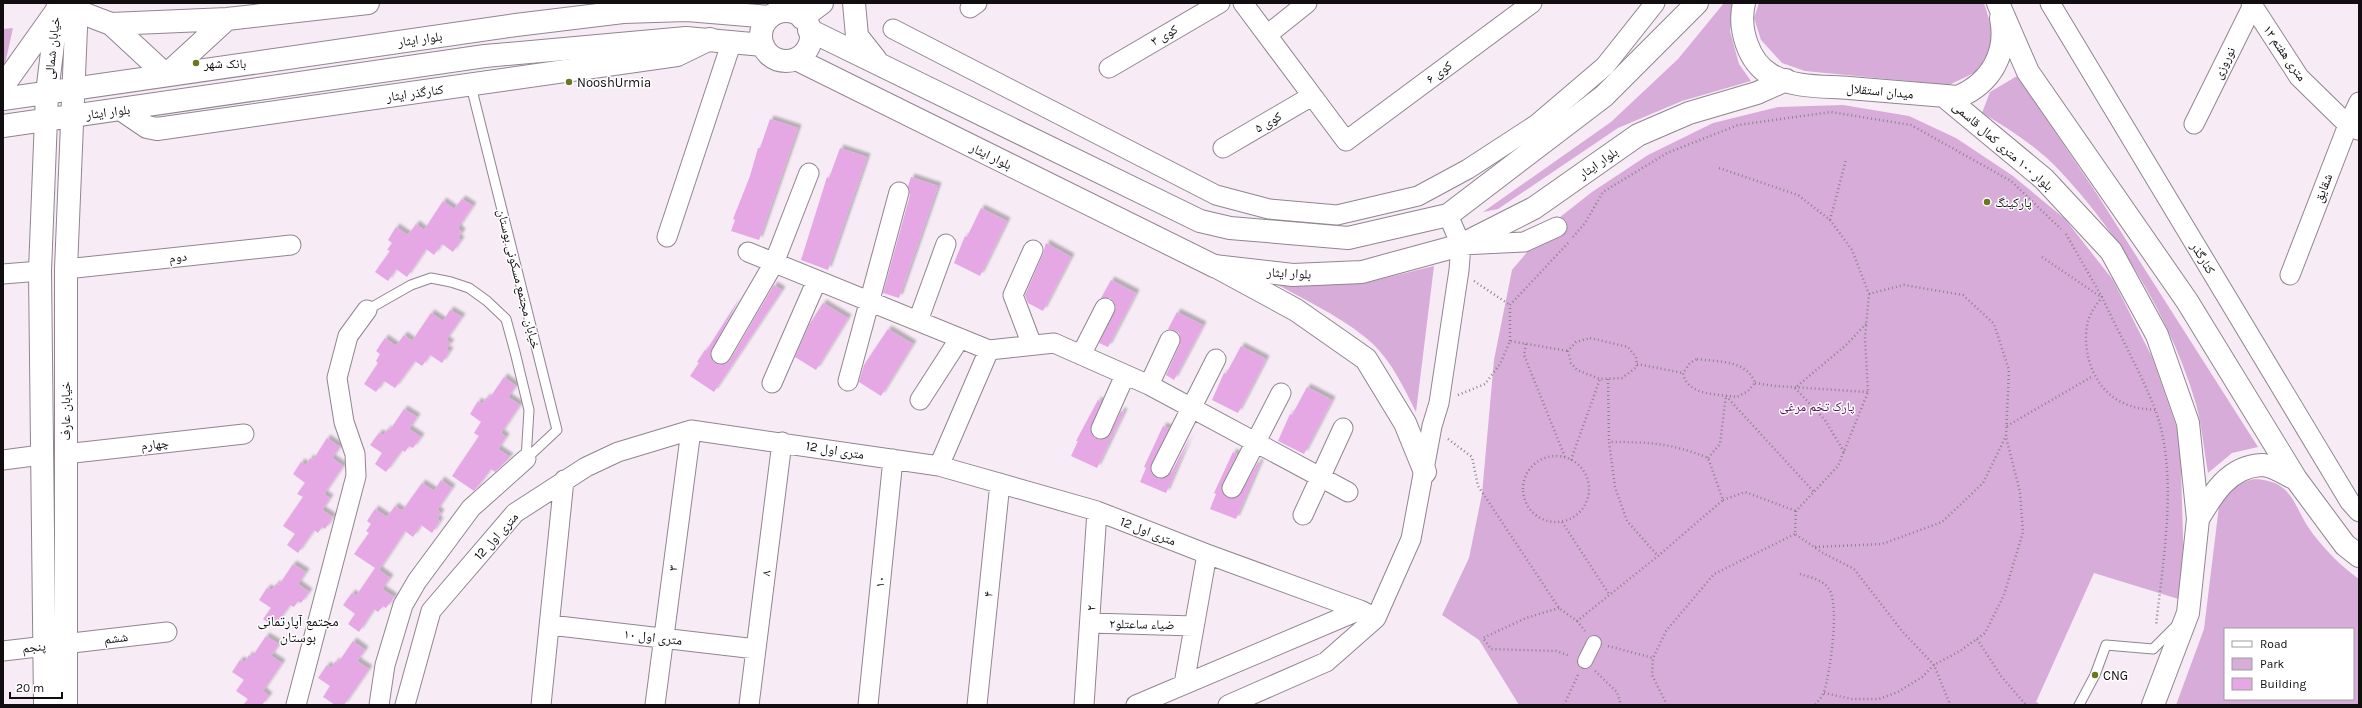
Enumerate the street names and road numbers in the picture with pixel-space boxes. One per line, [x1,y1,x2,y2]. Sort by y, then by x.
street label: خیابان شمالی [41,16,64,80]
street label: کوی ۳ [1148,21,1181,49]
street label: ۱۲ متری هفتم [2259,22,2310,85]
street label: بلوار ایثار [396,28,443,51]
street label: نوروزی [2210,45,2239,82]
street label: کوی ۶ [1423,57,1456,87]
street label: کنارگذر ایثار [384,81,445,106]
street label: میدان استقلال [1846,81,1914,102]
street label: بلوار ۱۰۰ متری کمال قاسمی [1949,98,2056,194]
street label: بلوار ایثار [84,102,131,123]
street label: کوی ۵ [1252,108,1285,136]
street label: بلوار ایثار [966,139,1014,173]
street label: بلوار ایثار [1575,144,1621,183]
street label: شقایق [2311,171,2336,205]
street label: خیابان مجتمع مسکونی بوستان [492,207,544,351]
street label: کنارگذر [2186,239,2219,277]
street label: دوم [168,249,188,266]
street label: بلوار ایثار [1265,264,1312,283]
street label: خیابان عارف [58,381,74,441]
street label: چهارم [140,435,170,454]
street label: 12 متری اول [805,438,865,463]
street label: 12 متری اول [471,509,522,564]
street label: 12 متری اول [1117,513,1178,549]
street label: ۳ [665,564,681,572]
street label: ۸ [758,569,774,577]
street label: ۱۰ [872,575,888,589]
street label: ۴ [980,590,996,598]
street label: ۲ [1083,604,1099,611]
street label: ضیاء ساعتلو۲ [1109,616,1175,633]
street label: ۱۰ متری اول [623,626,683,649]
street label: ششم [103,629,129,648]
street label: پنجم [21,638,47,657]

